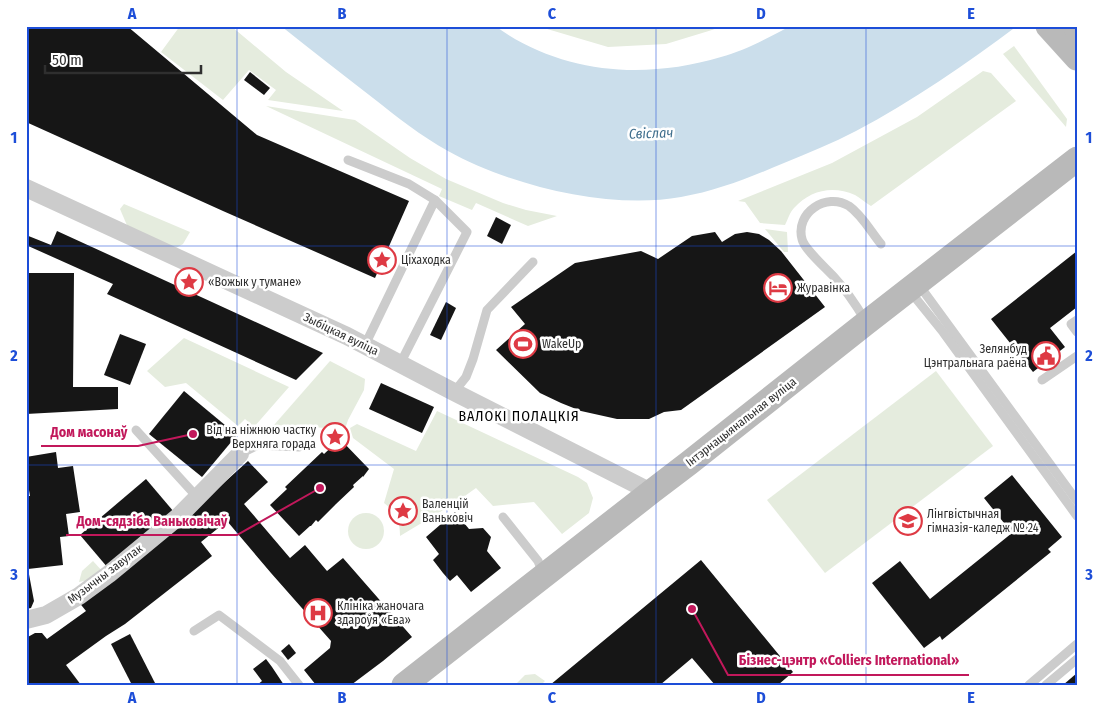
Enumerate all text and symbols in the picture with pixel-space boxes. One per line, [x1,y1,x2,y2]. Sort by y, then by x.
text: A [127,4,137,23]
text: B [338,4,347,23]
text: C [548,4,557,23]
text: D [756,4,766,23]
text: E [967,4,975,23]
scale bar [45,42,201,74]
text: 50 m [52,51,82,69]
water label: Свіслач [628,124,674,143]
text: 1 [11,128,17,147]
text: 1 [1086,128,1092,147]
place icon: Ціхаходка [367,245,397,275]
place label: Ціхаходка [401,253,451,267]
place icon: «Вожык у тумане» [174,267,204,297]
hotel icon: Журавінка [763,273,793,303]
place label: «Вожык у тумане» [208,275,301,289]
place label: Журавінка [797,281,850,295]
street label: Зыбіцкая вуліца [301,310,381,358]
sports icon: WakeUp [508,329,538,359]
place label: WakeUp [542,337,581,351]
public building icon: Зелянбуд Цэнтральнага раёна [1031,341,1061,371]
place label: Зелянбуд Цэнтральнага раёна [924,342,1027,370]
text: 2 [9,346,18,365]
text: 2 [1084,346,1093,365]
street label: Інтэрнацыянальная вуліца [683,374,799,469]
district label: ВАЛОКІ ПОЛАЦКІЯ [458,408,580,425]
callout: Дом масонаў [41,417,138,446]
place icon: Від на ніжнюю частку Верхняга горада [320,422,350,452]
place label: Від на ніжнюю частку Верхняга горада [206,423,317,451]
text: Дом масонаў [50,424,128,441]
place icon: Валенцій Ваньковіч [388,496,418,526]
place label: Валенцій Ваньковіч [422,497,473,525]
callout: Дом-сядзіба Ваньковічаў [66,506,237,535]
school or university icon: Лінгвістычная гімназія-каледж № 24 [893,506,923,536]
place label: Лінгвістычная гімназія-каледж № 24 [927,507,1039,535]
text: Дом-сядзіба Ваньковічаў [75,513,228,530]
street label: Музычны завулак [65,541,145,607]
text: 3 [9,565,18,584]
text: 3 [1084,565,1093,584]
hospital icon: Клініка жаночага здароўя «Ева» [303,598,333,628]
place label: Клініка жаночага здароўя «Ева» [337,599,424,627]
callout: Бізнес-цэнтр «Colliers International» [728,646,969,675]
text: Бізнес-цэнтр «Colliers International» [739,652,959,669]
text: A [127,688,137,707]
text: B [338,688,347,707]
text: C [548,688,557,707]
text: D [756,688,766,707]
text: E [967,688,975,707]

